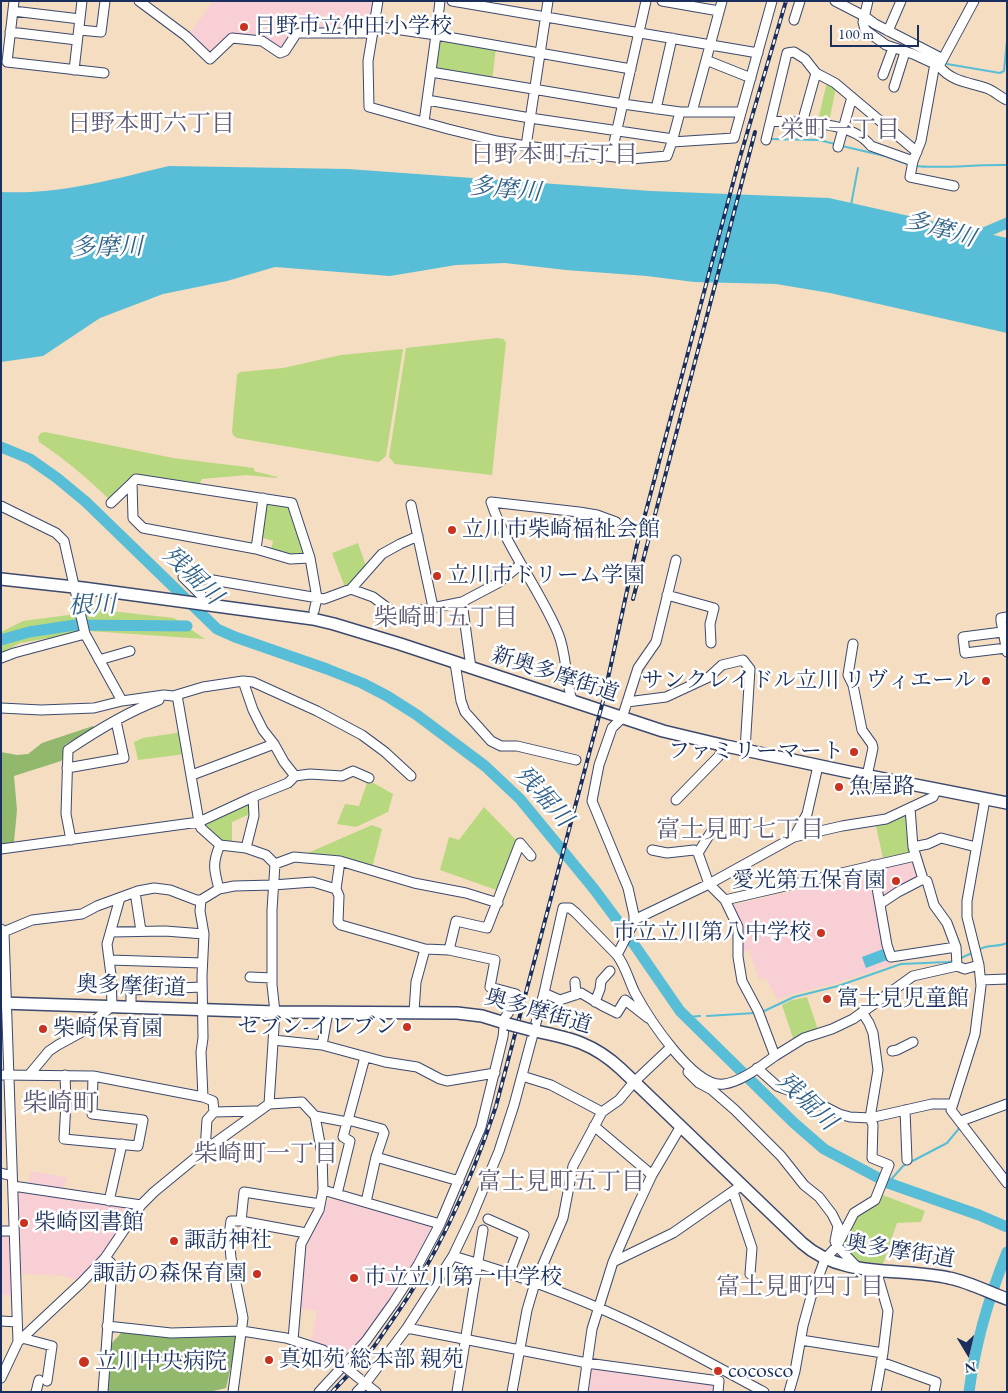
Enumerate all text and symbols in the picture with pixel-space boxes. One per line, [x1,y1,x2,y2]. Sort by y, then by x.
place label: 日野市立仲田小学校 [254,14,452,40]
scale bar [833,15,922,47]
marker: 日野市立仲田小学校 [238,21,250,33]
text: 100 m [838,24,874,43]
district label: 日野本町六丁目 [67,110,235,138]
district label: 栄町一丁目 [780,116,900,144]
district label: 日野本町五丁目 [470,141,638,169]
water label: 多摩川 [468,173,542,207]
water label: 多摩川 [901,206,979,254]
water label: 多摩川 [71,233,143,263]
place label: 立川市柴崎福祉会館 [462,517,660,543]
marker: 立川市柴崎福祉会館 [446,524,458,536]
water label: 残堀川 [156,541,228,611]
place label: 立川市ドリーム学園 [447,563,645,589]
marker: 立川市ドリーム学園 [431,570,443,582]
water label: 根川 [68,591,116,621]
district label: 柴崎町五丁目 [374,604,518,632]
street label: 新奥多摩街道 [488,642,622,708]
place label: サンクレイドル立川 リヴィエール [642,668,976,694]
marker: サンクレイドル立川 リヴィエール [980,675,992,687]
place label: ファミリーマート [668,739,844,765]
marker: ファミリーマート [848,746,860,758]
water label: 残堀川 [508,761,578,833]
place label: 魚屋路 [849,774,915,800]
marker: 魚屋路 [833,781,845,793]
district label: 富士見町七丁目 [656,816,824,844]
place label: 愛光第五保育園 [732,868,886,894]
marker: 愛光第五保育園 [890,875,902,887]
place label: 市立立川第八中学校 [613,920,811,946]
marker: 市立立川第八中学校 [815,927,827,939]
street label: 奥多摩街道 [76,972,186,1002]
street label: 奥多摩街道 [481,984,595,1040]
place label: 富士見児童館 [837,986,969,1012]
marker: 富士見児童館 [821,993,833,1005]
place label: セブン-イレブン [237,1014,397,1040]
place label: 柴崎保育園 [53,1016,163,1042]
marker: セブン-イレブン [401,1021,413,1033]
marker: 柴崎保育園 [37,1023,49,1035]
water label: 残堀川 [770,1067,842,1137]
district label: 柴崎町 [23,1089,97,1119]
district label: 柴崎町一丁目 [194,1140,338,1168]
district label: 富士見町五丁目 [477,1168,645,1196]
place label: 柴崎図書館 [34,1210,144,1236]
marker: 柴崎図書館 [18,1217,30,1229]
place label: 諏訪神社 [184,1228,272,1254]
street label: 奥多摩街道 [844,1230,956,1274]
marker: 諏訪神社 [168,1235,180,1247]
place label: 諏訪の森保育園 [93,1261,247,1287]
place label: 市立立川第一中学校 [364,1265,562,1291]
marker: 諏訪の森保育園 [251,1268,263,1280]
marker: 市立立川第一中学校 [348,1272,360,1284]
district label: 富士見町四丁目 [716,1273,884,1301]
north arrow [943,1328,993,1378]
place label: 真如苑 総本部 親苑 [279,1347,464,1373]
place label: 立川中央病院 [95,1349,227,1375]
marker: 真如苑 総本部 親苑 [263,1354,275,1366]
marker: 立川中央病院 [77,1355,91,1369]
place label: cocosco [728,1358,793,1384]
text: N [963,1358,977,1378]
marker: cocosco [712,1365,724,1377]

